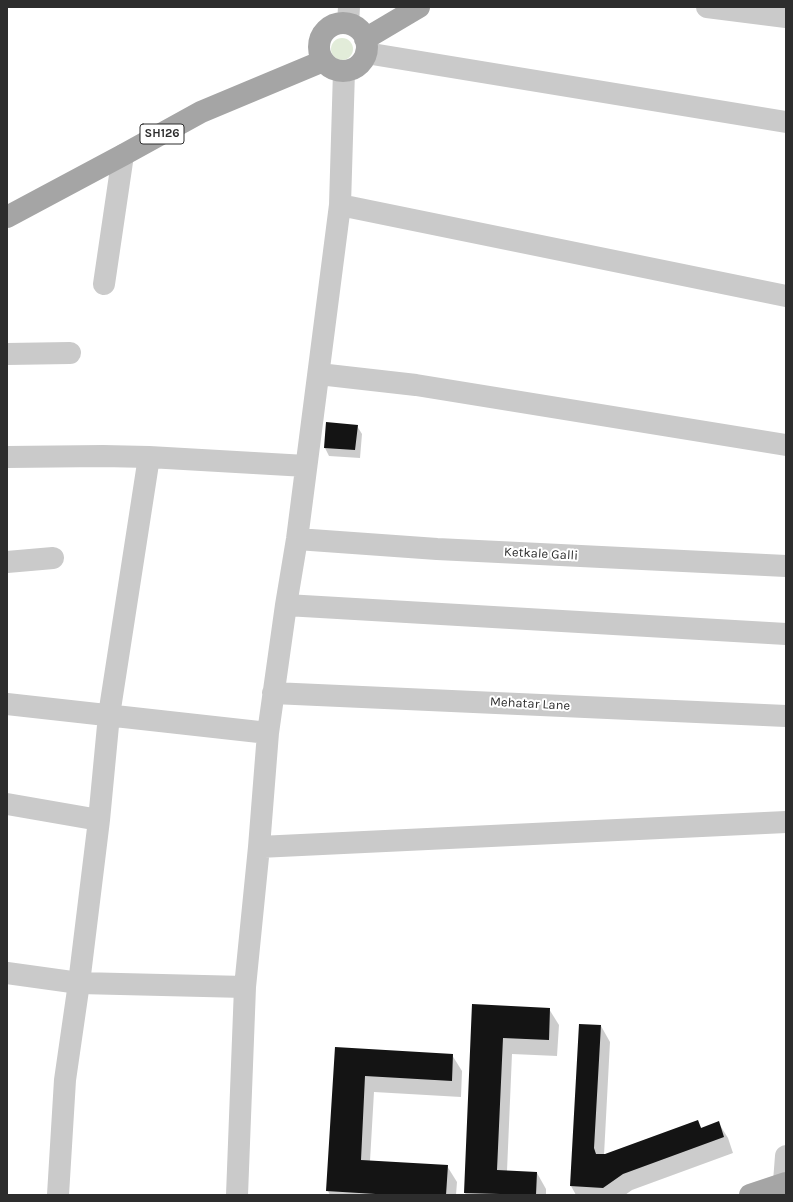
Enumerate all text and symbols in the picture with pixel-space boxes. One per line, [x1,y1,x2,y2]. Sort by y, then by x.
road number: SH126 [140,124,184,144]
street label: Ketkale Galli [504,544,578,564]
street label: Mehatar Lane [490,694,570,714]

